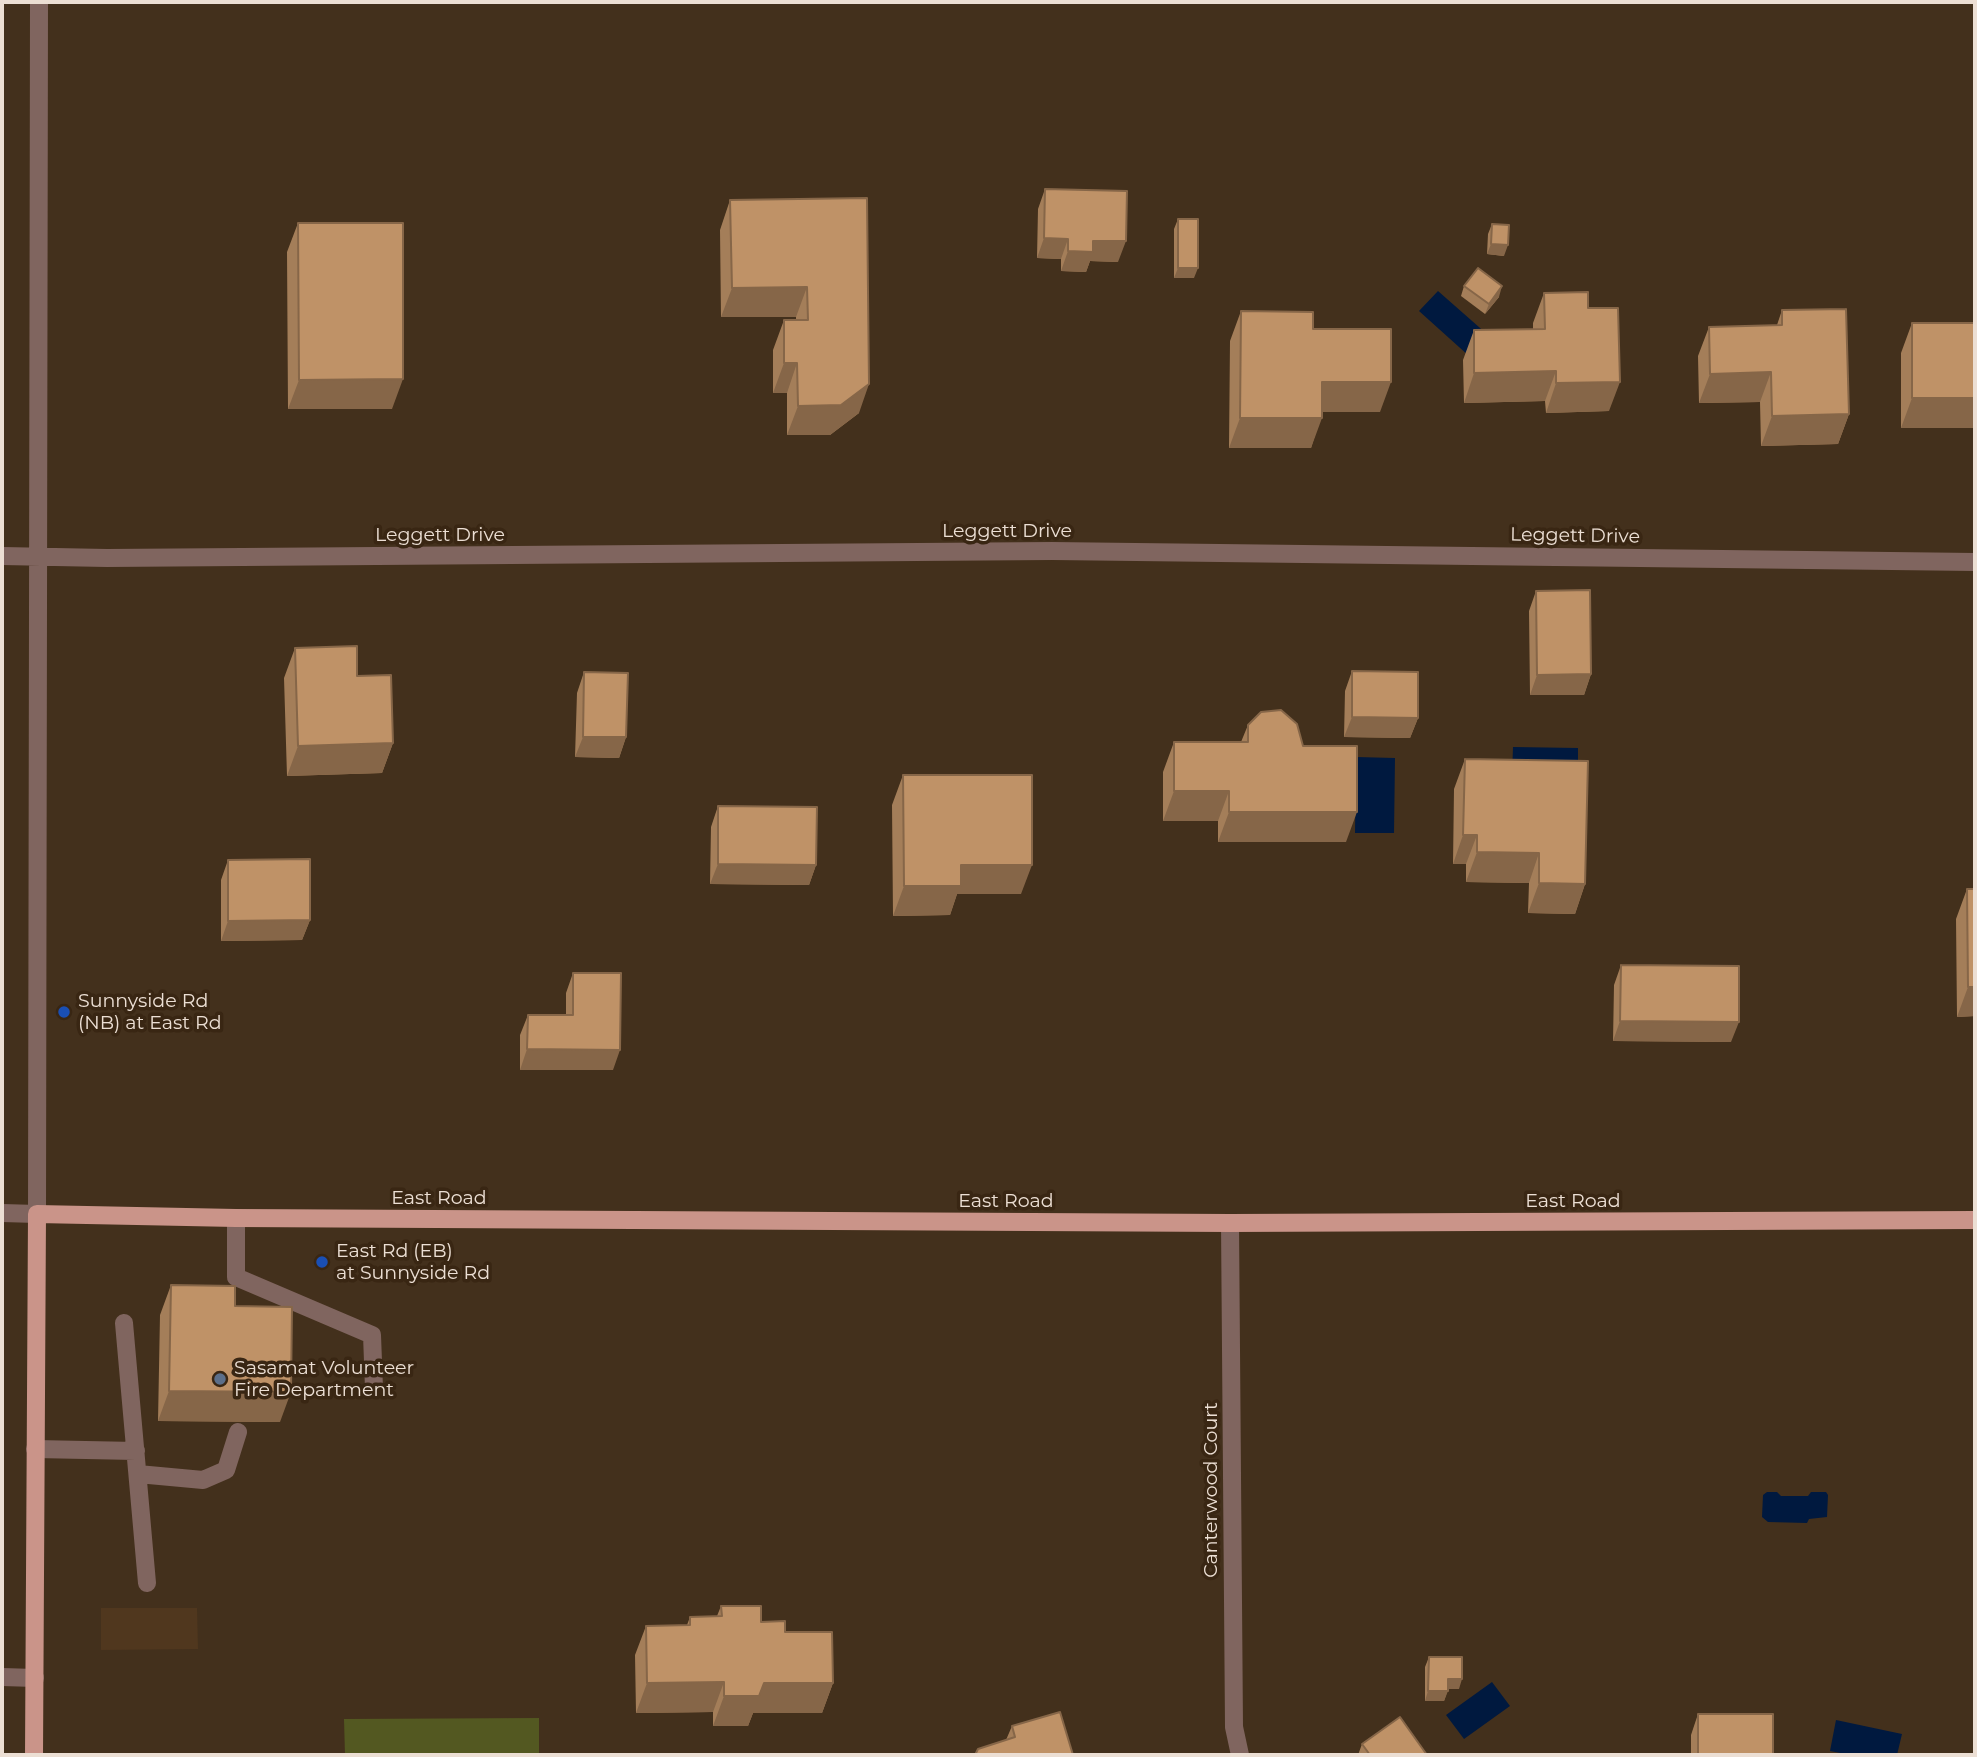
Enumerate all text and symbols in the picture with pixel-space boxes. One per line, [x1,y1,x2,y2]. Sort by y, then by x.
street label: Leggett Drive [942,520,1072,542]
street label: Leggett Drive [1510,523,1640,549]
street label: Leggett Drive [375,524,505,546]
place label: Sunnyside Rd (NB) at East Rd [78,990,222,1034]
marker: Sunnyside Rd (NB) at East Rd [56,1004,72,1020]
street label: East Road [391,1187,487,1209]
street label: East Road [958,1190,1054,1212]
street label: East Road [1525,1190,1621,1212]
place label: East Rd (EB) at Sunnyside Rd [336,1240,490,1284]
marker: East Rd (EB) at Sunnyside Rd [314,1254,330,1270]
place label: Sasamat Volunteer Fire Department [234,1357,414,1401]
marker: Sasamat Volunteer Fire Department [212,1371,228,1387]
street label: Canterwood Court [1200,1402,1222,1578]

